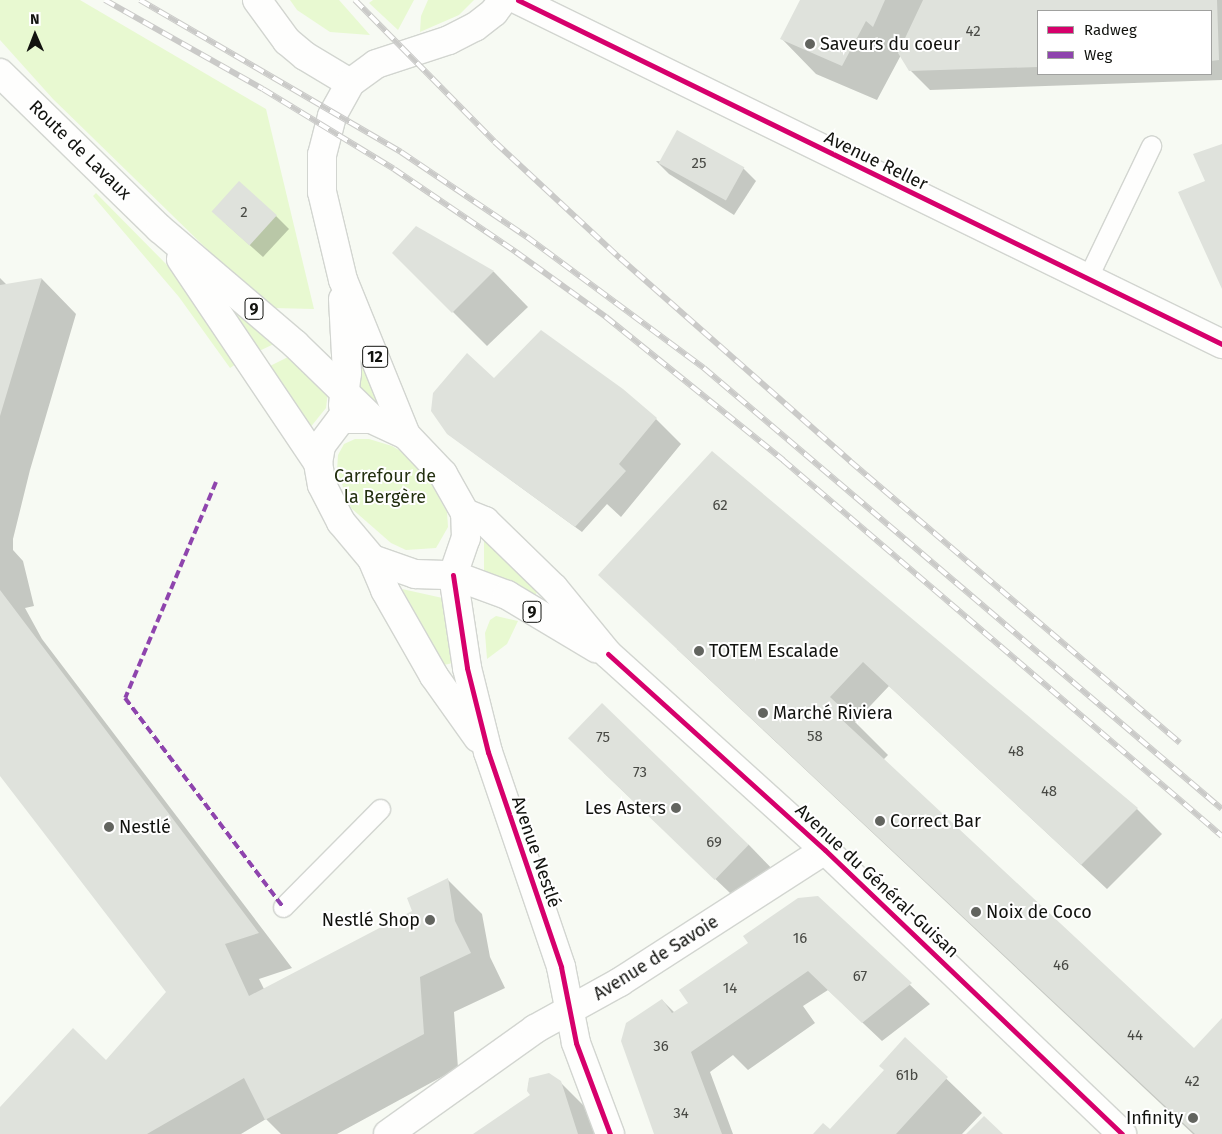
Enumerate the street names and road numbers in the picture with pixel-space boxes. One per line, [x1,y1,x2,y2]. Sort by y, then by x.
street label: Route de Lavaux [24,96,136,204]
street label: Avenue Reller [821,127,931,195]
road number: 9 [244,296,264,322]
road number: 12 [361,344,389,371]
road number: 9 [522,598,542,626]
street label: Avenue Nestlé [507,793,565,911]
street label: Avenue du Général-Guisan [791,800,963,962]
street label: Avenue de Savoie [589,911,723,1005]

